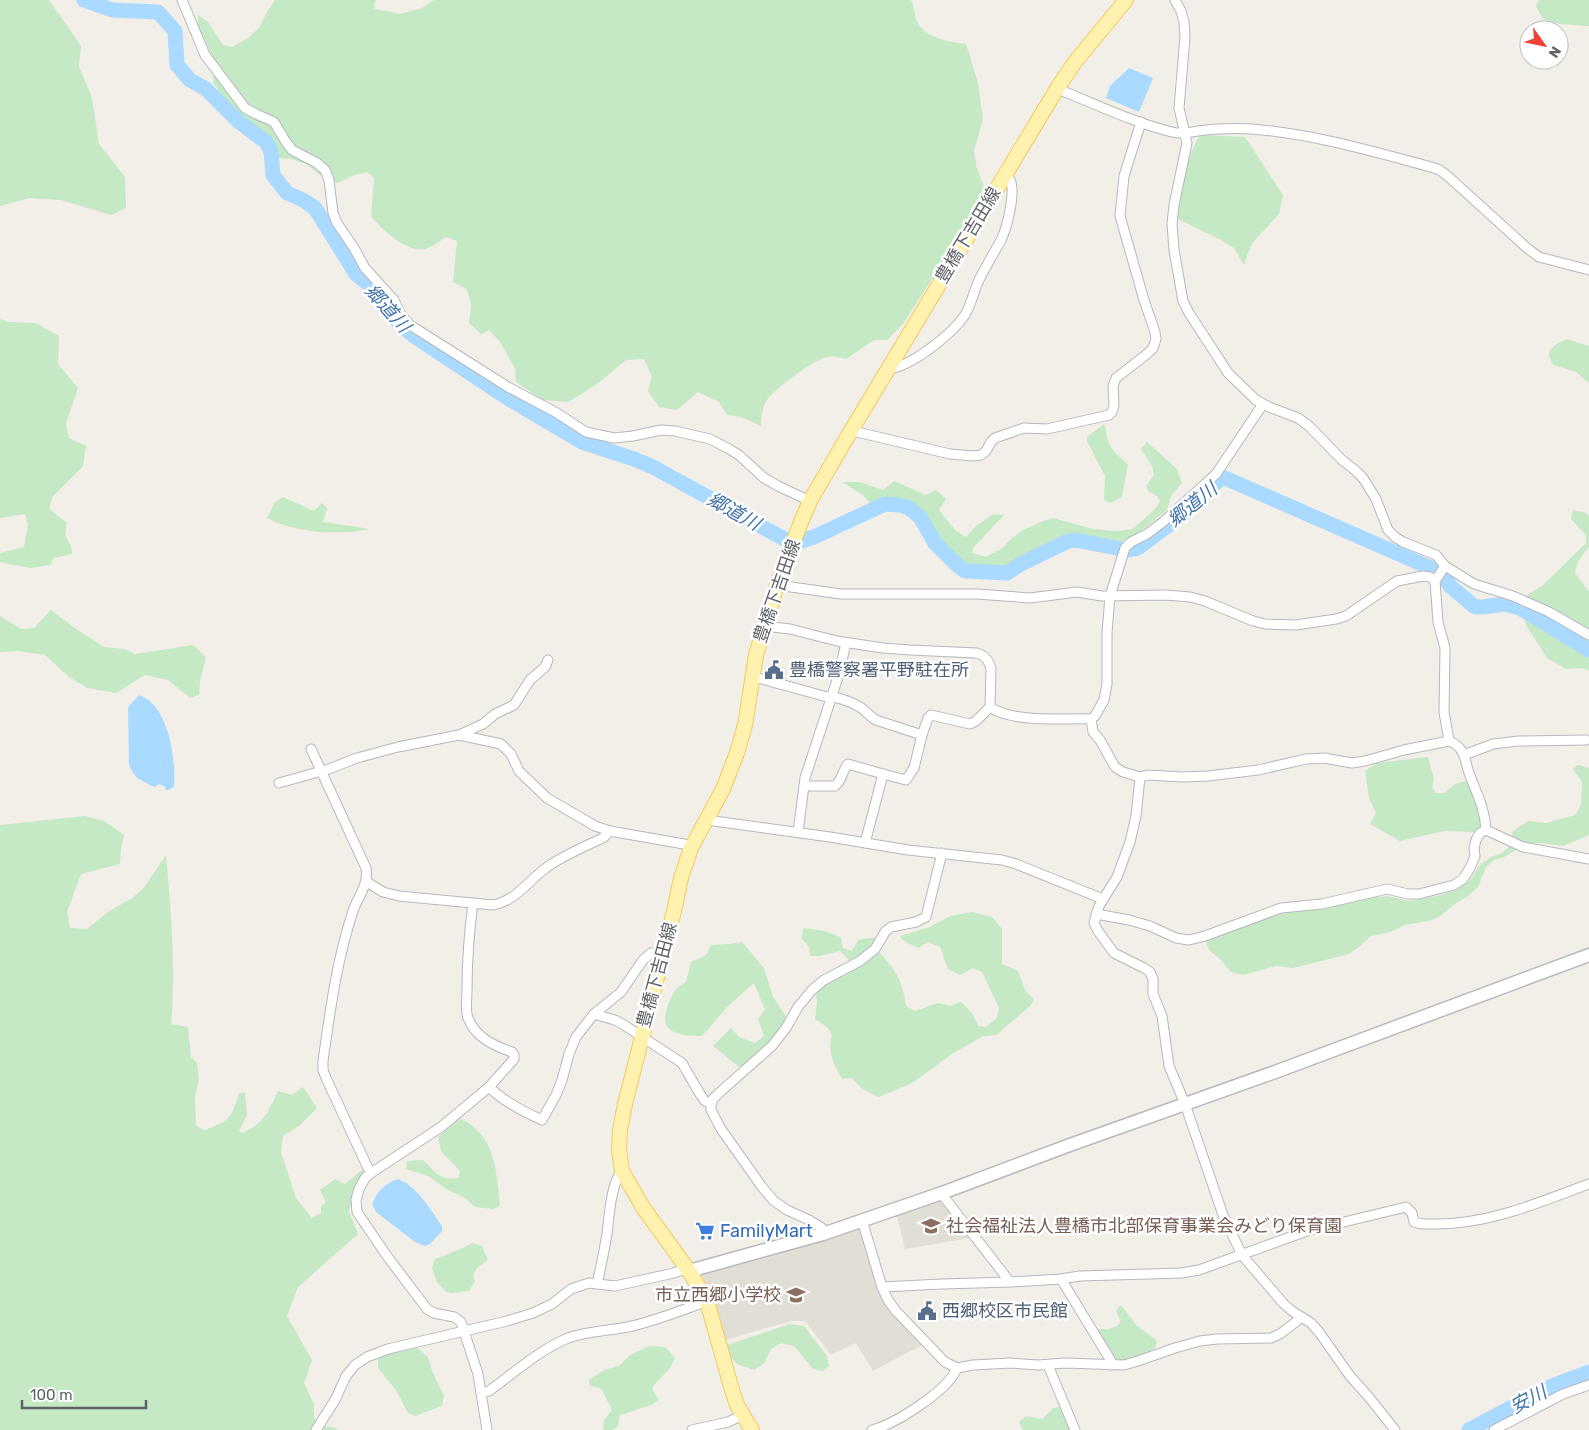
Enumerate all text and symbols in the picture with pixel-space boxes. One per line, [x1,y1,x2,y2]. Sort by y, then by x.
north arrow [1519,20,1569,70]
text: N [1545,43,1564,61]
street label: 豊橋下吉田線 [931,183,1005,287]
water label: 郷道川 [360,279,417,339]
water label: 郷道川 [1163,476,1223,531]
water label: 郷道川 [703,488,766,536]
street label: 豊橋下吉田線 [749,536,805,646]
public building icon: 豊橋警察署平野駐在所 [763,659,785,681]
place label: 豊橋警察署平野駐在所 [789,659,969,681]
street label: 豊橋下吉田線 [632,920,682,1030]
school or university icon: 社会福祉法人豊橋市北部保育事業会みどり保育園 [920,1215,942,1237]
place label: 社会福祉法人豊橋市北部保育事業会みどり保育園 [946,1215,1342,1237]
supermarket icon: FamilyMart [694,1220,716,1242]
place label: FamilyMart [720,1220,813,1242]
place label: 市立西郷小学校 [655,1284,781,1306]
school or university icon: 市立西郷小学校 [785,1284,807,1306]
public building icon: 西郷校区市民館 [916,1300,938,1322]
place label: 西郷校区市民館 [942,1300,1068,1322]
scale bar [22,1378,146,1410]
water label: 安川 [1506,1379,1552,1419]
text: 100 m [30,1386,72,1404]

